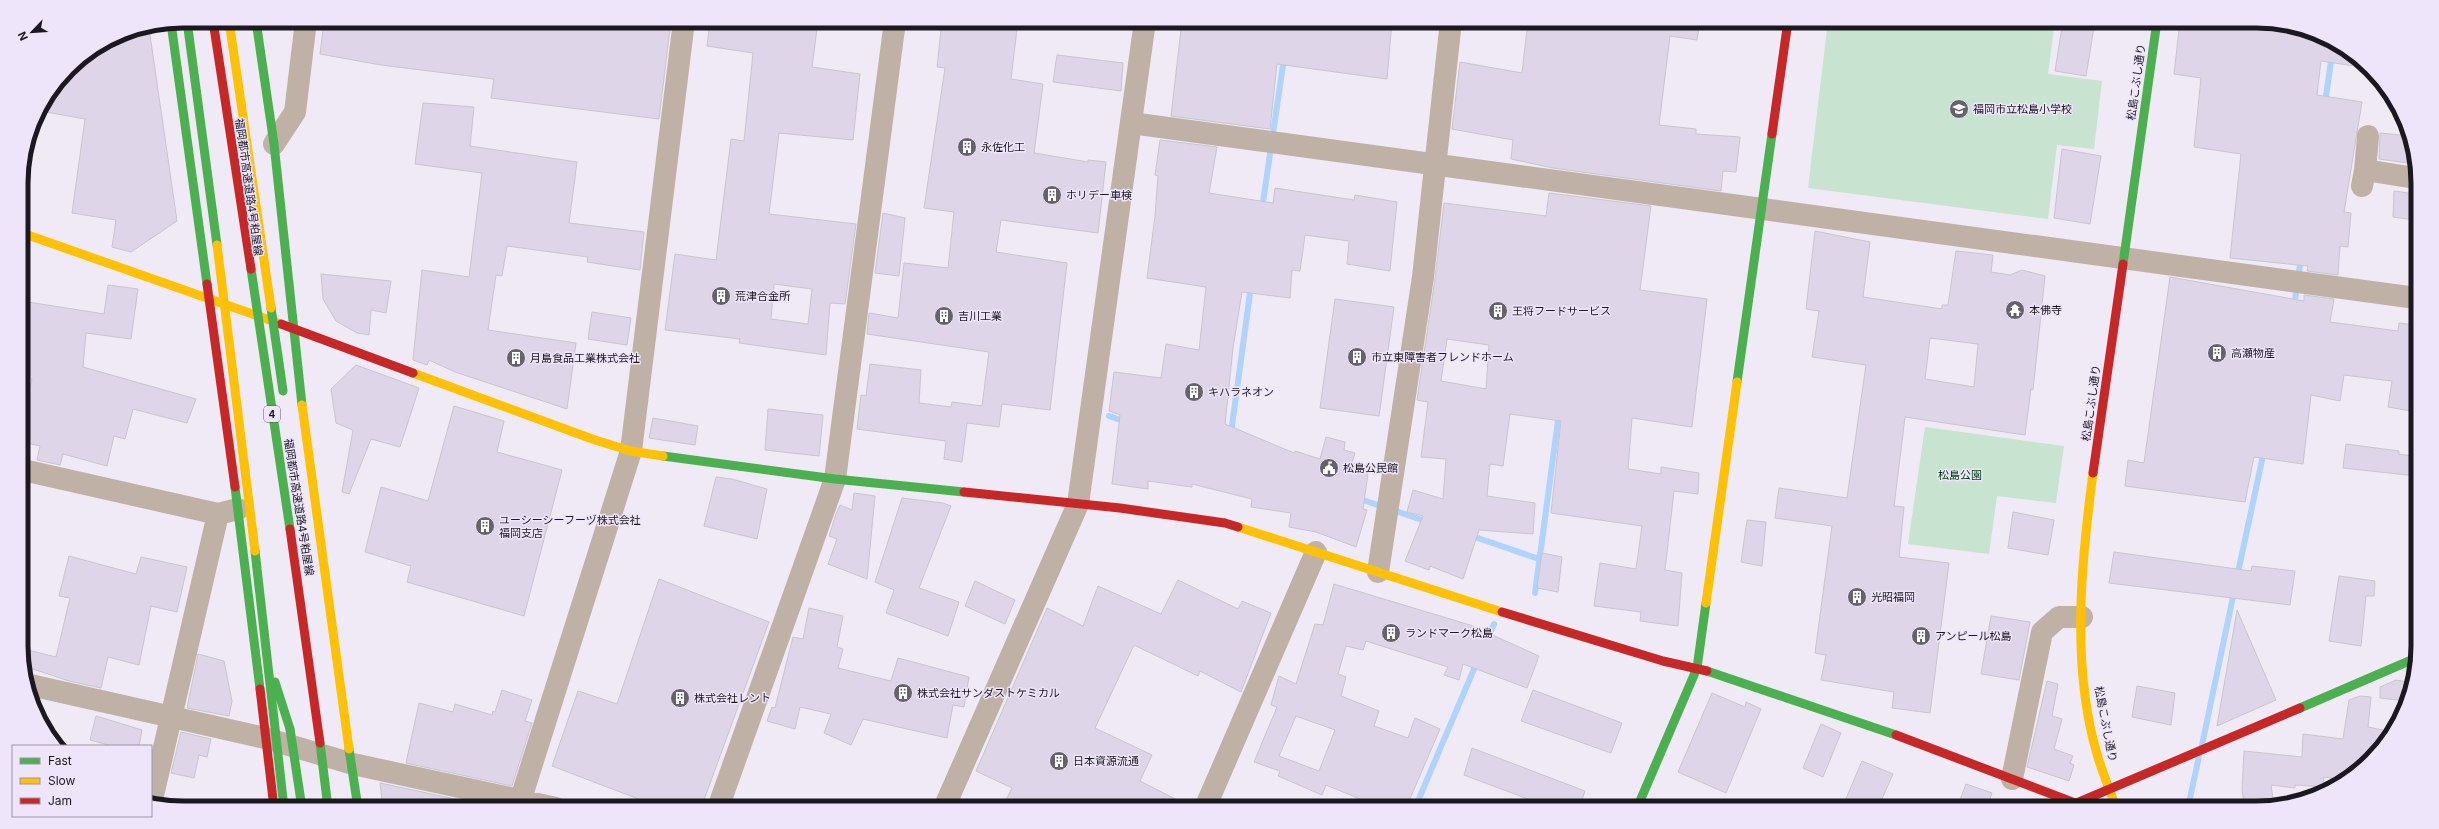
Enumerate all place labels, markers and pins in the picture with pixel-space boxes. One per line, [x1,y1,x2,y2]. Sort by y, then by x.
school or university icon: 福岡市立松島小学校 [1948,98,1970,120]
place label: 福岡市立松島小学校 [1973,102,2072,116]
building icon: 永佐化工 [956,136,978,158]
place label: 永佐化工 [981,140,1025,154]
building icon: ホリデー車検 [1041,184,1063,206]
place label: ホリデー車検 [1066,188,1132,202]
building icon: 荒津合金所 [710,285,732,307]
place label: 荒津合金所 [735,289,791,303]
temple icon: 本佛寺 [2004,299,2026,321]
building icon: 王将フードサービス [1487,300,1509,322]
place label: 本佛寺 [2029,303,2062,317]
place label: 王将フードサービス [1512,304,1611,318]
building icon: 吉川工業 [933,305,955,327]
place label: 吉川工業 [958,309,1002,323]
building icon: 高瀬物産 [2206,342,2228,364]
building icon: 市立東障害者フレンドホーム [1346,346,1368,368]
place label: 高瀬物産 [2231,346,2275,360]
building icon: 月島食品工業株式会社 [505,347,527,369]
place label: 市立東障害者フレンドホーム [1371,350,1514,364]
place label: 月島食品工業株式会社 [530,351,640,365]
building icon: キハラネオン [1183,381,1205,403]
place label: キハラネオン [1208,385,1274,399]
public building icon: 松島公民館 [1318,457,1340,479]
place label: 松島公民館 [1343,461,1398,475]
place label: ユーシーシーフーヅ株式会社 福岡支店 [499,513,641,540]
building icon: ユーシーシーフーヅ株式会社 福岡支店 [474,515,496,537]
building icon: 光昭福岡 [1846,586,1868,608]
place label: 光昭福岡 [1871,590,1915,604]
building icon: ランドマーク松島 [1380,622,1402,644]
building icon: アンピール松島 [1910,625,1932,647]
place label: ランドマーク松島 [1405,626,1493,640]
place label: アンピール松島 [1935,629,2012,643]
building icon: 株式会社サンダストケミカル [892,682,914,704]
place label: 株式会社サンダストケミカル [917,686,1060,700]
building icon: 株式会社レント [669,687,691,709]
place label: 株式会社レント [694,691,771,705]
building icon: 日本資源流通 [1048,750,1070,772]
place label: 日本資源流通 [1073,754,1139,768]

